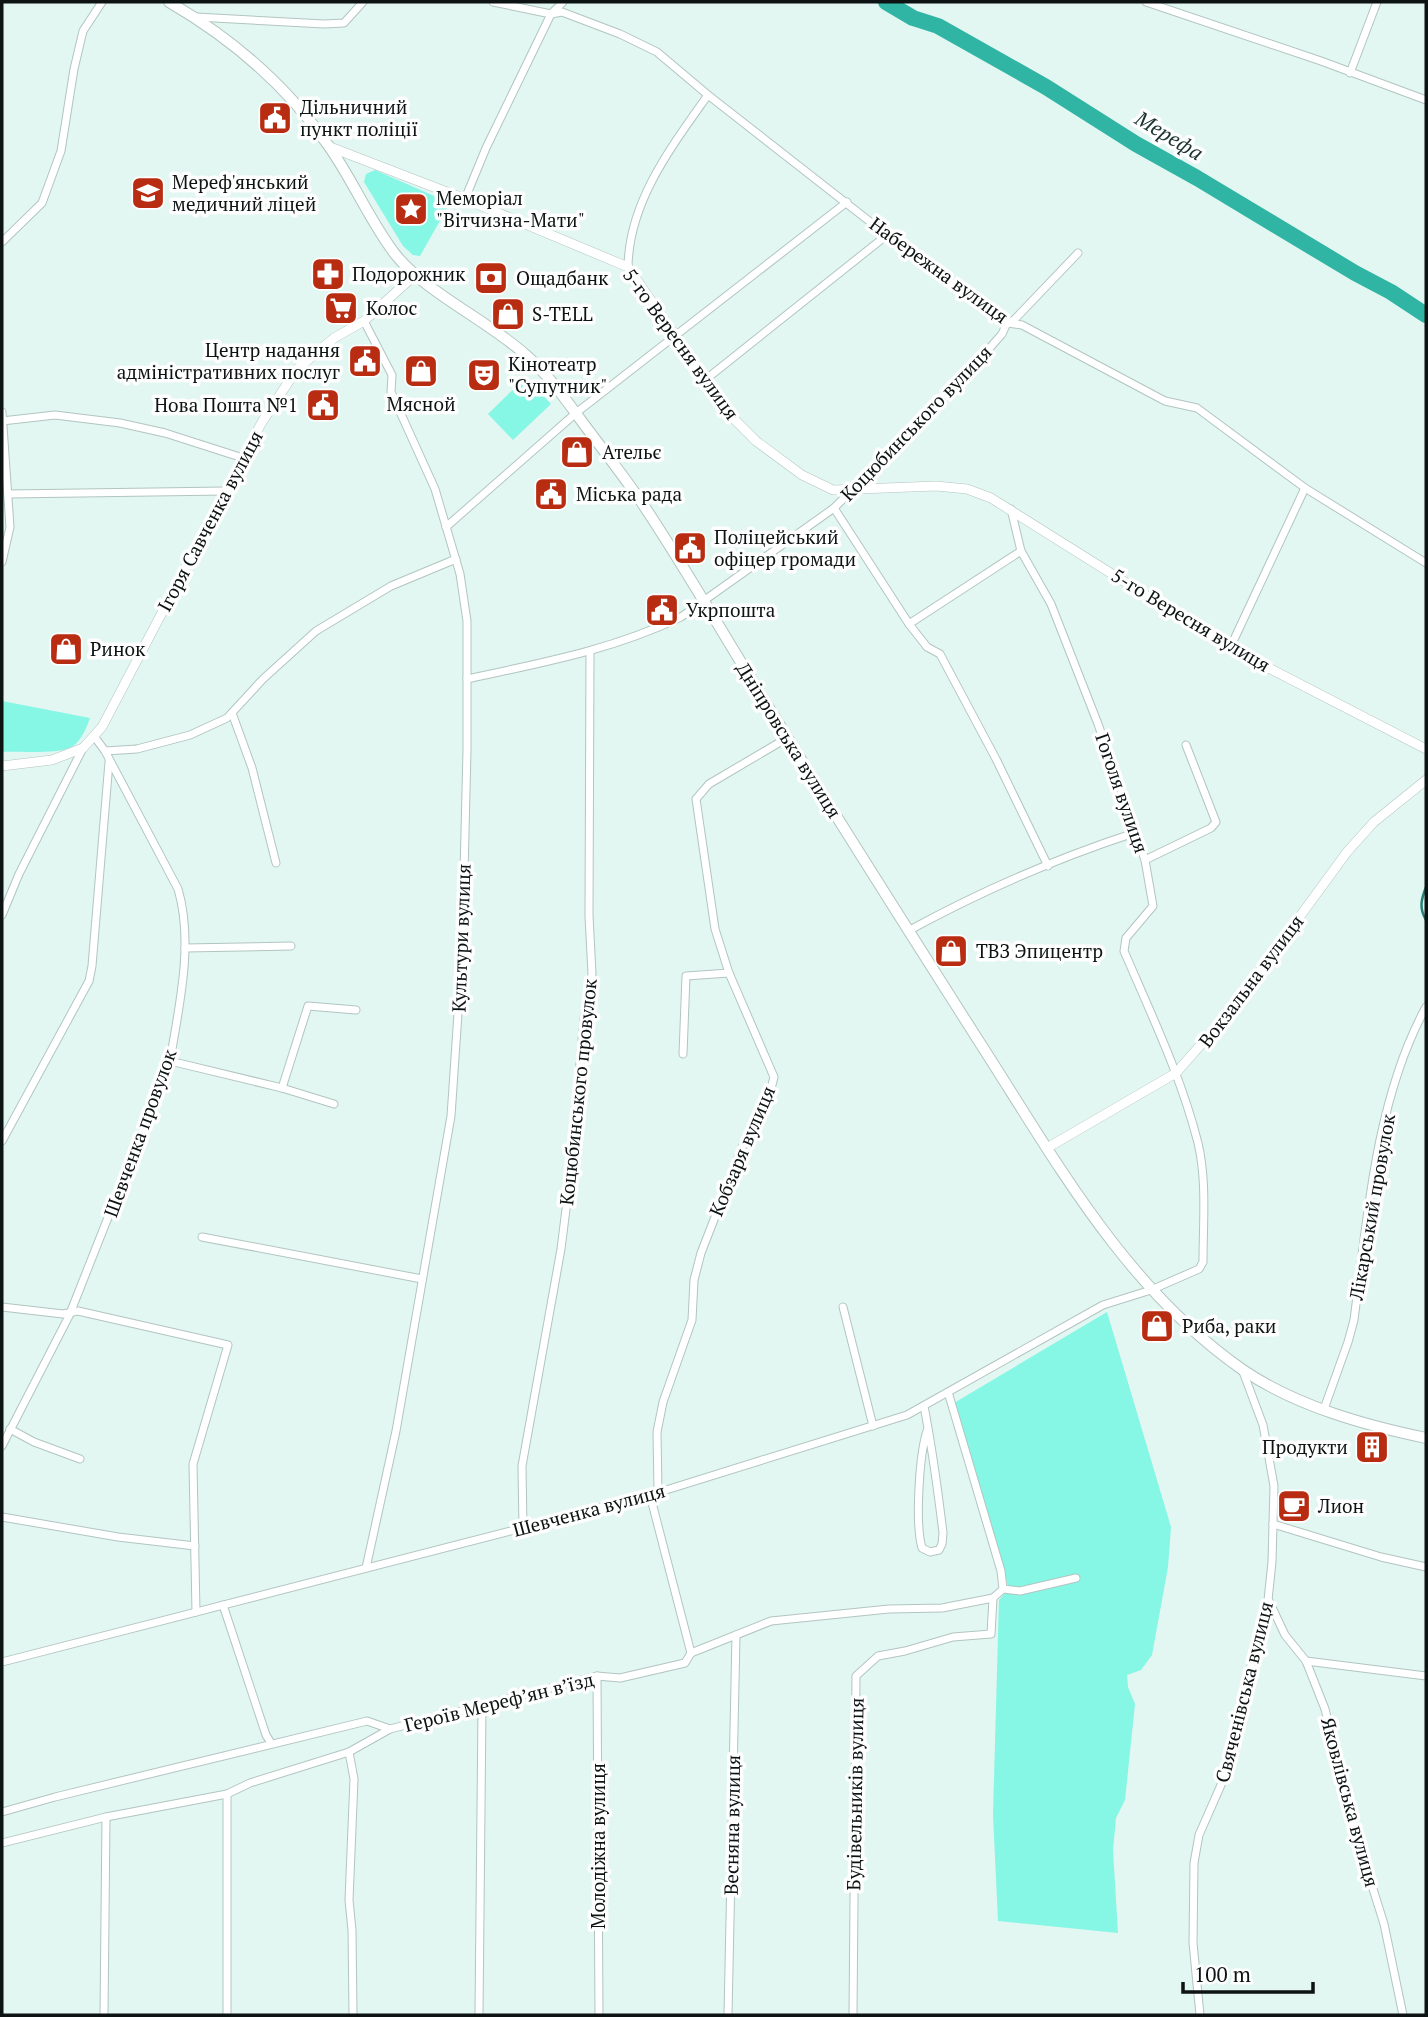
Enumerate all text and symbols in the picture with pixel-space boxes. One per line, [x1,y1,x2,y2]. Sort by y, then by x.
place label: Дільничний пункт поліції [300,94,418,141]
public building icon: Дільничний пункт поліції [256,99,294,137]
water label: Мерефа [1130,103,1209,166]
place label: Мереф'янський медичний ліцей [172,169,316,216]
school or university icon: Мереф'янський медичний ліцей [129,174,167,212]
place label: Меморіал "Вітчизна-Мати" [436,185,585,232]
place icon: Меморіал "Вітчизна-Мати" [392,190,430,228]
street label: Набережна вулиця [865,211,1014,328]
pharmacy icon: Подорожник [309,255,347,293]
bank icon: Ощадбанк [472,259,510,297]
place label: Подорожник [352,261,466,286]
street label: 5-го Вересня вулиця [618,263,745,424]
place label: Ощадбанк [516,265,609,290]
supermarket icon: Колос [322,289,360,327]
place label: Колос [366,295,417,320]
shop icon: S-TELL [489,295,527,333]
place label: S-TELL [532,301,593,326]
place label: Центр надання адміністративних послуг [117,337,340,384]
street label: Коцюбинського вулиця [835,339,997,506]
public building icon: Центр надання адміністративних послуг [346,342,384,380]
place label: Кінотеатр "Супутник" [508,351,607,398]
shop icon: Мясной [402,352,440,390]
theatre icon: Кінотеатр "Супутник" [465,356,503,394]
public building icon: Нова Пошта №1 [304,386,342,424]
place label: Мясной [386,391,456,416]
place label: Нова Пошта №1 [154,392,298,417]
street label: Ігоря Савченка вулиця [151,426,268,616]
shop icon: Ательє [558,433,596,471]
place label: Ательє [602,439,662,464]
public building icon: Міська рада [532,475,570,513]
place label: Міська рада [576,481,682,506]
place label: Поліцейський офіцер громади [714,524,856,571]
public building icon: Поліцейський офіцер громади [671,529,709,567]
street label: 5-го Вересня вулиця [1107,562,1275,677]
public building icon: Укрпошта [643,591,681,629]
place label: Укрпошта [686,597,776,622]
shop icon: Ринок [47,630,85,668]
place label: Ринок [90,636,146,661]
street label: Дніпровська вулиця [731,657,847,822]
street label: Гоголя вулиця [1090,730,1155,856]
street label: Культури вулиця [445,863,476,1013]
street label: Вокзальна вулиця [1193,909,1309,1052]
shop icon: ТВЗ Эпицентр [932,932,970,970]
place label: ТВЗ Эпицентр [976,938,1103,963]
street label: Коцюбинського провулок [553,977,602,1207]
street label: Шевченка провулок [98,1045,182,1220]
street label: Кобзаря вулиця [703,1082,780,1220]
street label: Лікарський провулок [1343,1111,1400,1303]
shop icon: Риба, раки [1138,1307,1176,1345]
place label: Риба, раки [1182,1313,1276,1338]
building icon: Продукти [1353,1428,1391,1466]
place label: Продукти [1262,1434,1348,1459]
street label: Шевченка вулиця [510,1477,668,1542]
cafe icon: Лион [1275,1487,1313,1525]
place label: Лион [1317,1493,1364,1518]
street label: Свяченівська вулиця [1209,1599,1278,1785]
street label: Героїв Мерефʼян вʼїзд [402,1666,596,1737]
street label: Будівельників вулиця [840,1697,869,1891]
street label: Яковлівська вулиця [1316,1714,1385,1889]
street label: Весняна вулиця [718,1755,745,1895]
street label: Молодіжна вулиця [585,1763,610,1929]
scale bar [1183,1951,1312,1995]
text: 100 m [1194,1960,1251,1988]

